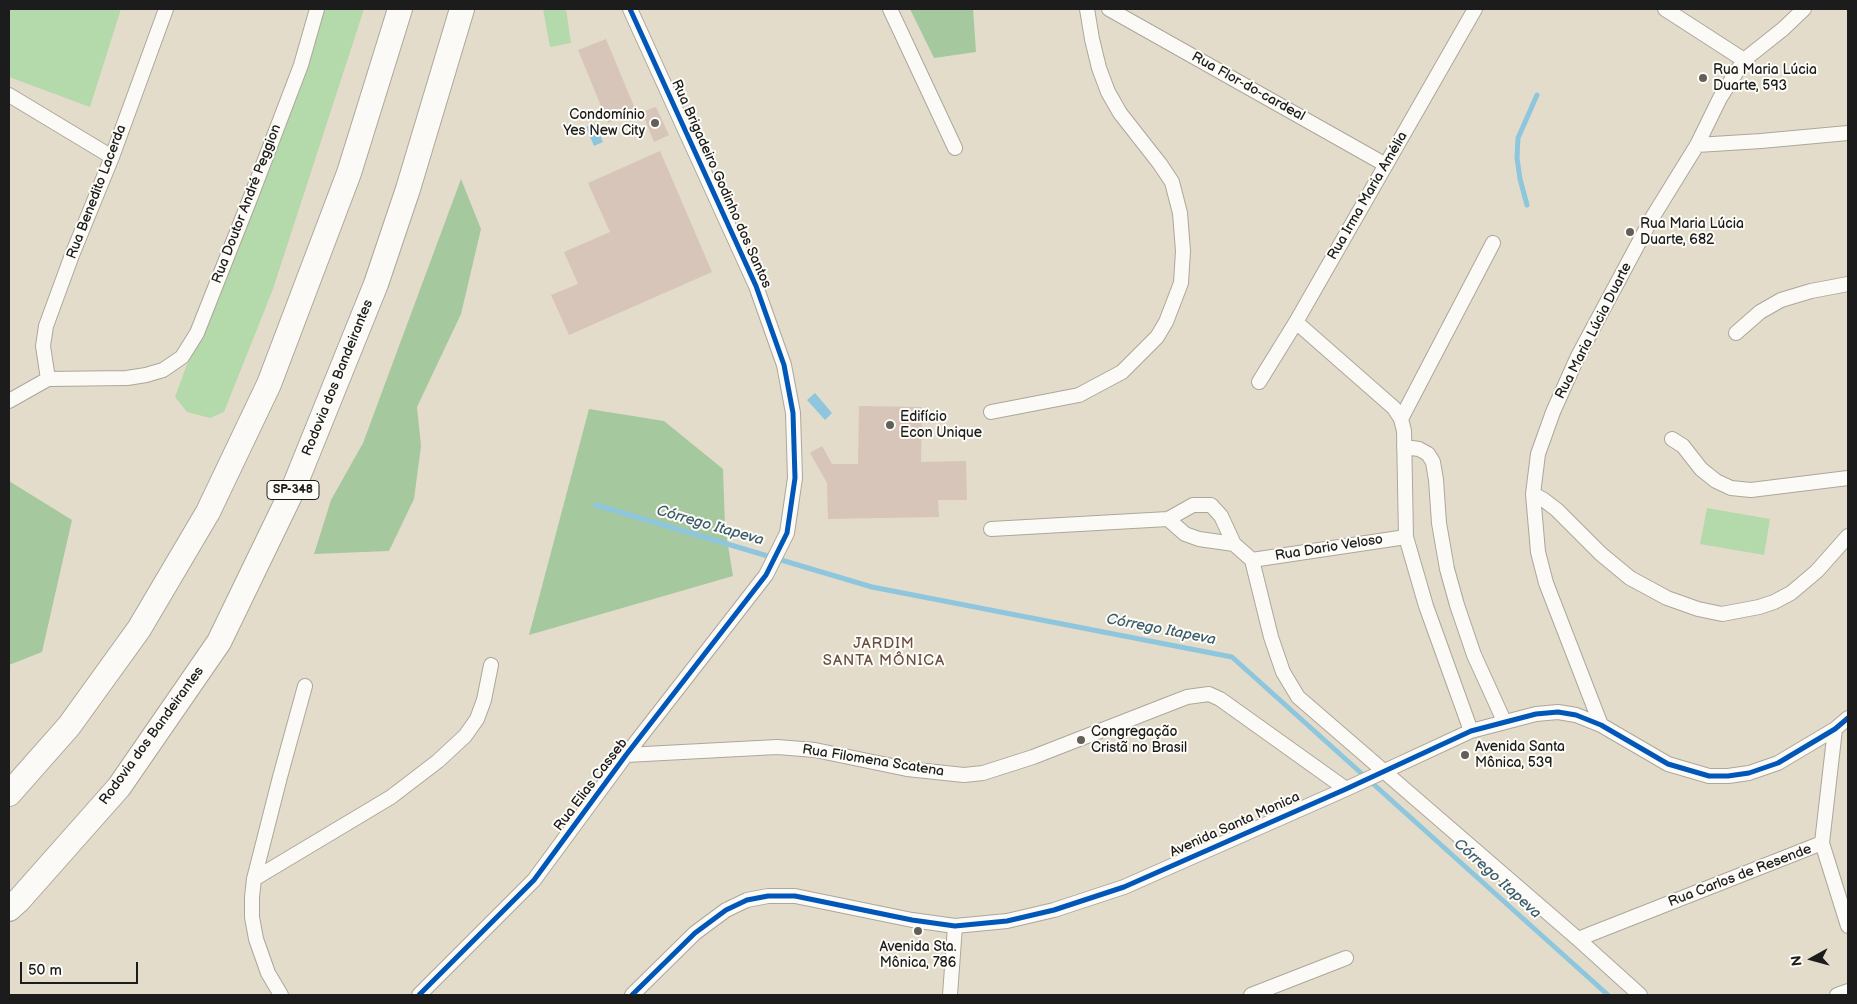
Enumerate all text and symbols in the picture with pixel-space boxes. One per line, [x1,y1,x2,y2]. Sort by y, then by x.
street label: Rua Flor-do-cardeal [1188,49,1308,125]
place label: Rua Maria Lúcia Duarte, 593 [1713,62,1817,94]
marker: Rua Maria Lúcia Duarte, 593 [1697,72,1709,84]
street label: Rua Brigadeiro Godinho dos Santos [667,77,775,291]
place label: Condomínio Yes New City [563,107,645,140]
marker: Condomínio Yes New City [649,117,661,129]
street label: Rua Benedito Lacerda [64,122,130,262]
street label: Rua Doutor André Peggion [209,122,285,286]
street label: Rua Irma Maria Amélia [1324,129,1412,263]
place label: Rua Maria Lúcia Duarte, 682 [1640,216,1744,248]
marker: Rua Maria Lúcia Duarte, 682 [1624,226,1636,238]
street label: Rua Maria Lúcia Duarte [1552,260,1636,402]
street label: Rodovia dos Bandeirantes [299,297,377,459]
place label: Edifício Econ Unique [900,409,982,442]
marker: Edifício Econ Unique [884,419,896,431]
road number: SP-348 [267,480,319,500]
water label: Córrego Itapeva [654,502,766,550]
street label: Rua Dario Veloso [1274,531,1384,565]
water label: Córrego Itapeva [1105,611,1217,649]
district label: JARDIM SANTA MÔNICA [821,635,947,670]
street label: Rodovia dos Bandeirantes [96,664,208,808]
place label: Congregação Cristã no Brasil [1091,724,1187,756]
marker: Congregação Cristã no Brasil [1075,734,1087,746]
street label: Rua Elias Casseb [551,735,631,835]
place label: Avenida Santa Mônica, 539 [1475,739,1565,772]
street label: Rua Filomena Scatena [801,741,945,781]
marker: Avenida Santa Mônica, 539 [1459,749,1471,761]
street label: Avenida Santa Monica [1167,789,1303,861]
water label: Córrego Itapeva [1450,835,1544,923]
street label: Rua Carlos de Resende [1666,841,1814,911]
marker: Avenida Sta. Mônica, 786 [912,925,924,937]
north arrow [1787,934,1837,984]
place label: Avenida Sta. Mônica, 786 [880,939,956,972]
scale bar [22,952,140,984]
text: N [1788,955,1806,967]
text: 50 m [28,961,62,980]

